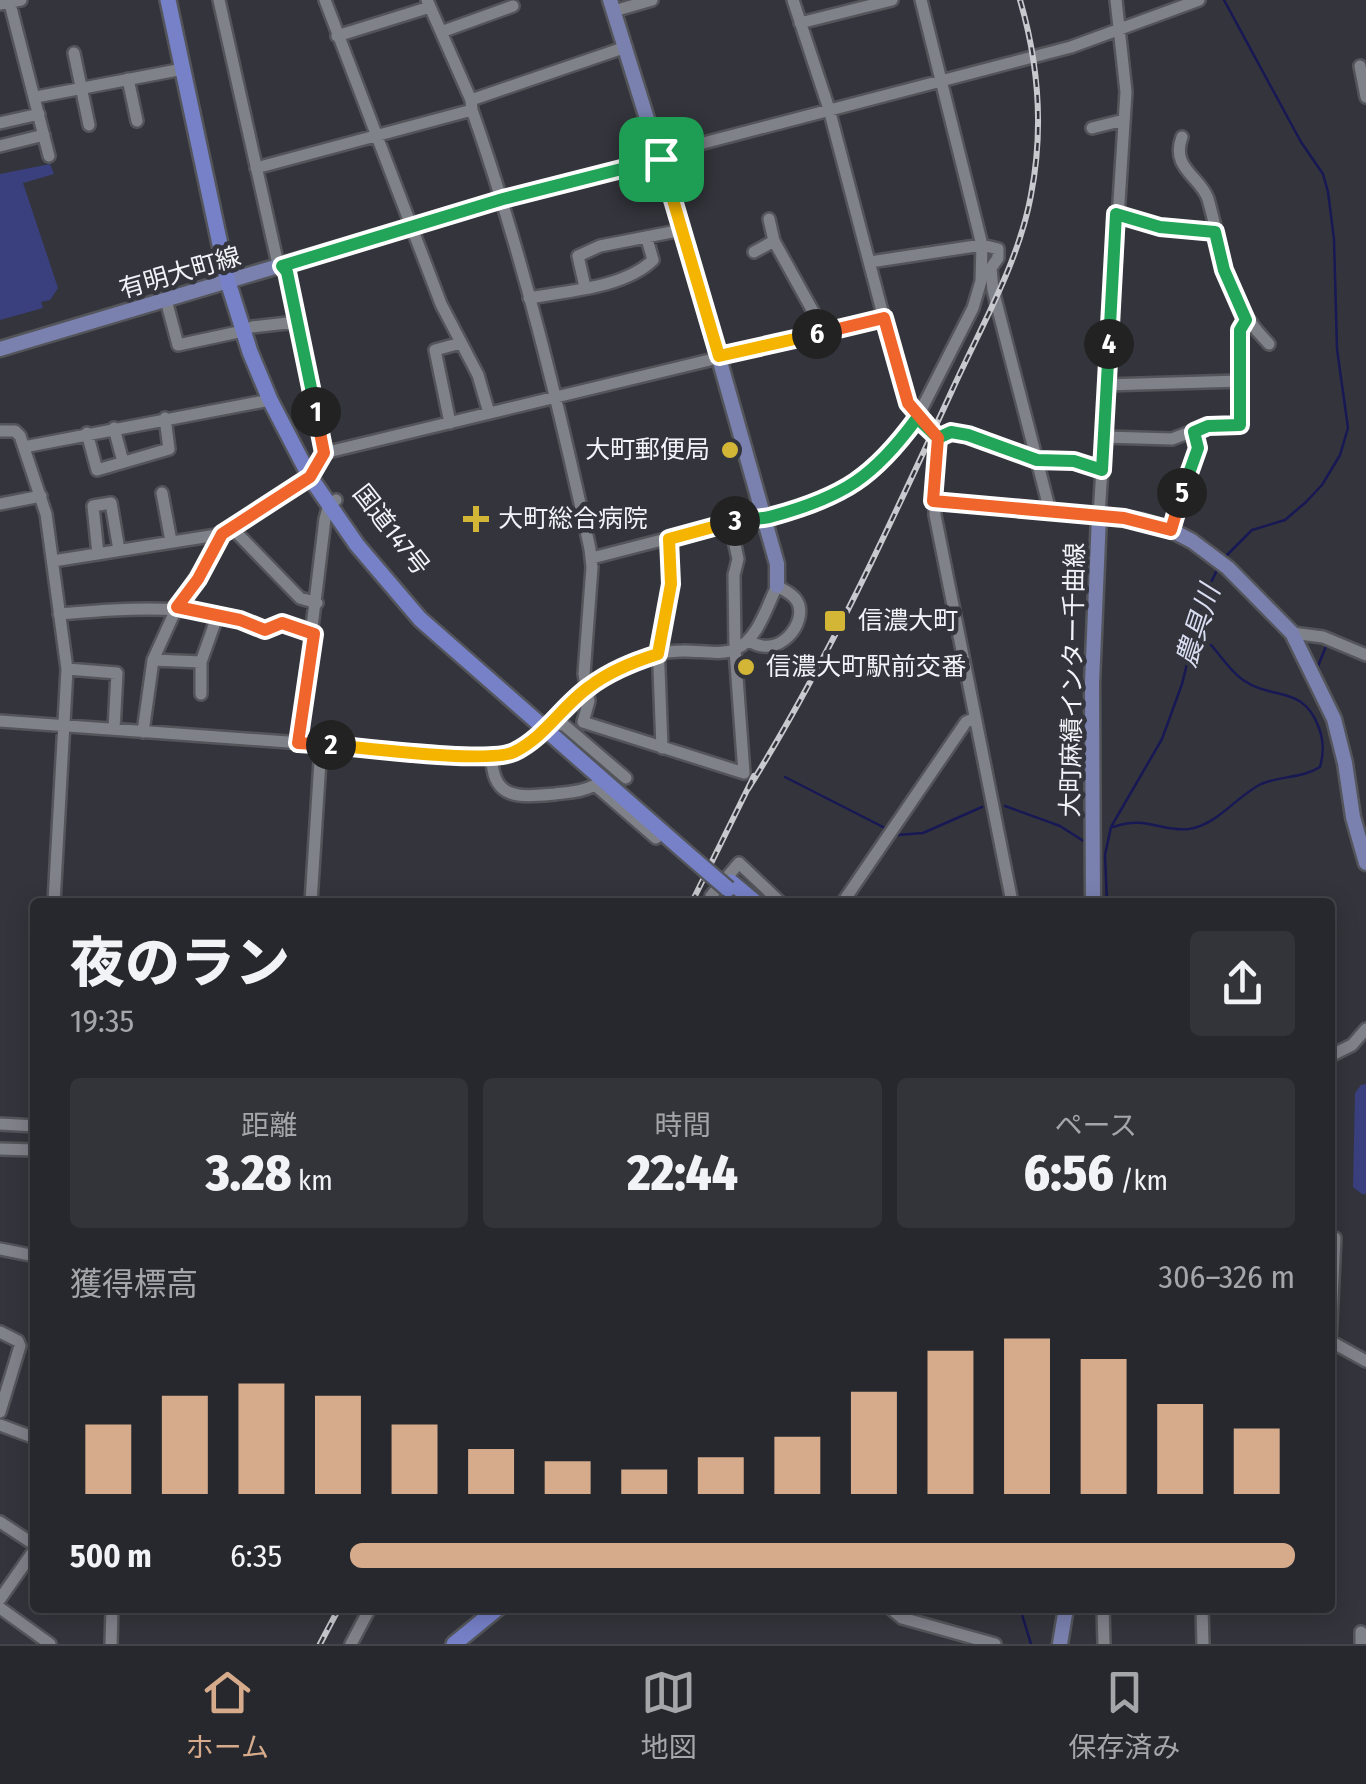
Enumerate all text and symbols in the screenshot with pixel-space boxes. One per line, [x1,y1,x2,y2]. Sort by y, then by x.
pin [619,117,704,202]
icon: arrive [634,132,689,187]
street label: 有明大町線 [116,241,244,305]
pin: 6 [792,309,842,359]
text: 6 [810,317,824,350]
pin: 4 [1084,319,1134,369]
text: 4 [1102,327,1116,360]
pin: 1 [291,387,341,437]
text: 1 [310,395,322,428]
place label: 大町郵便局 [585,435,710,465]
marker: 大町郵便局 [719,439,741,461]
pin: 5 [1157,468,1207,518]
text: 5 [1175,476,1189,509]
street label: 国道147号 [346,479,436,581]
pin: 3 [710,496,760,546]
place label: 大町総合病院 [498,504,648,534]
text: 3 [728,504,742,537]
marker: 大町総合病院 [463,506,489,532]
street label: 大町麻績インター千曲線 [1056,542,1090,818]
water label: 農具川 [1169,578,1228,671]
place label: 信濃大町 [858,606,958,636]
marker: 信濃大町 [822,608,848,634]
place label: 信濃大町駅前交番 [766,652,966,682]
marker: 信濃大町駅前交番 [735,656,757,678]
pin: 2 [306,720,356,770]
text: 2 [325,728,337,761]
text: 夜のラン [70,931,290,997]
button: share [1190,931,1295,1036]
text: 19:35 [70,1002,134,1040]
text: 距離 [241,1109,297,1142]
text: 時間 [654,1109,711,1142]
text: ペース [1055,1109,1137,1142]
text: 3.28 [206,1143,292,1203]
text: 22:44 [627,1143,738,1203]
text: 6:56 [1024,1143,1114,1203]
text: km [292,1164,333,1197]
text: /km [1114,1164,1168,1197]
text: 306–326 m [1158,1258,1295,1296]
text: 獲得標高 [70,1265,198,1303]
text: 500 m [70,1537,152,1575]
text: 6:35 [230,1537,282,1575]
tab: ホーム [186,1665,269,1765]
tab: 地図 [641,1665,697,1765]
tab: 保存済み [1068,1665,1180,1765]

